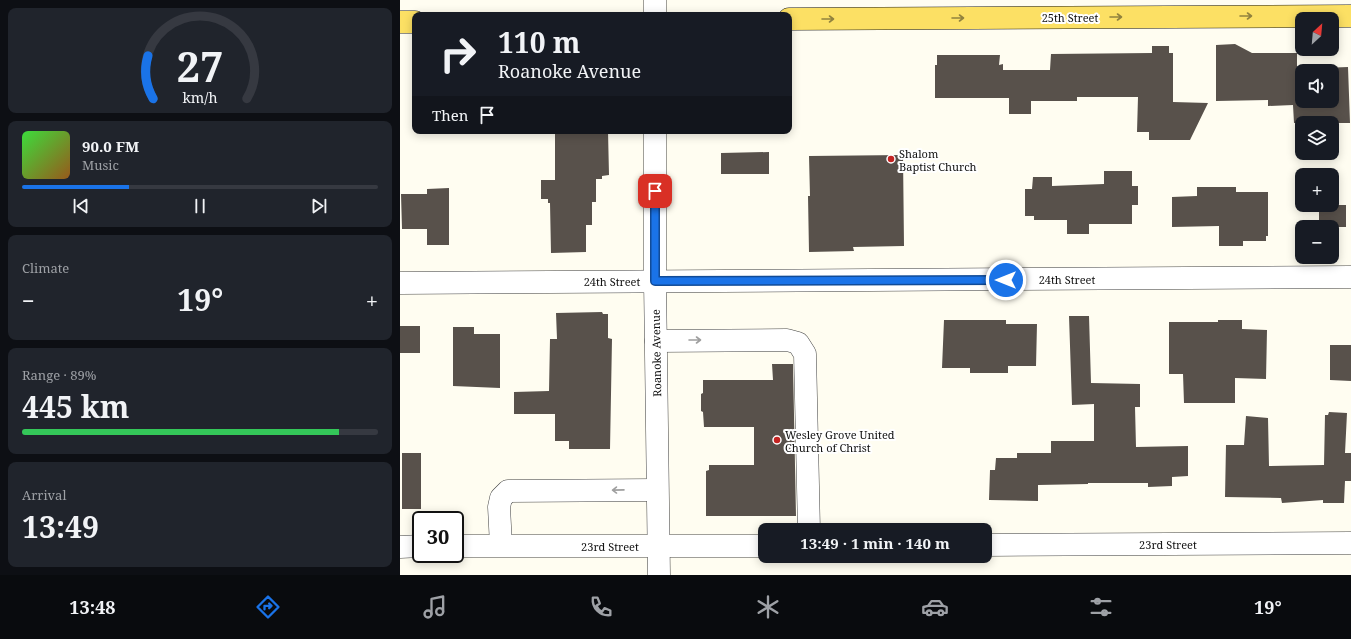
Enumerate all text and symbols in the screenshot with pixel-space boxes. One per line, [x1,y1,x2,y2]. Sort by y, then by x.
street label: 25th Street [1042,10,1098,25]
one-way arrow [1239,12,1252,20]
north arrow [1295,12,1339,56]
map controls [1295,12,1339,264]
one-way arrow [1109,13,1122,21]
one-way arrow [951,14,964,22]
one-way arrow [821,15,834,23]
text: 110 m [498,23,580,61]
icon: right [432,28,484,80]
text: 27 [176,38,224,94]
text: Roanoke Avenue [498,59,641,83]
button: sound [1295,64,1339,108]
text: km/h [182,87,218,106]
icon: arrive [476,104,498,126]
text: Then [432,105,468,125]
button: layers [1295,116,1339,160]
text: 90.0 FM [82,136,139,156]
place label: Shalom Baptist Church [899,146,977,174]
marker: Shalom Baptist Church [886,154,896,164]
text: Music [82,156,119,174]
button: + [1295,168,1339,212]
pin [638,174,672,208]
icon: arrive [644,180,666,202]
icon: previous [70,195,92,217]
icon: pause [189,195,211,217]
icon: next [308,195,330,217]
button: − [1295,220,1339,264]
text: Climate [22,259,69,277]
position arrow [985,259,1027,301]
street label: 24th Street [1039,272,1095,287]
street label: 24th Street [584,274,640,289]
text: 19° [177,279,223,320]
text: − [22,285,35,315]
text: + [366,285,378,315]
street label: Roanoke Avenue [648,309,664,397]
one-way arrow [688,336,701,344]
text: Range · 89% [22,366,96,384]
text: 445 km [22,386,129,427]
place label: Wesley Grove United Church of Christ [785,427,895,455]
marker: Wesley Grove United Church of Christ [772,435,782,445]
text: Arrival [22,486,66,504]
one-way arrow [612,486,625,494]
text: 13:49 [22,506,99,547]
speed limit sign: 30 [412,511,464,563]
text: 13:49 · 1 min · 140 m [800,533,950,553]
street label: 23rd Street [1139,537,1197,552]
street label: 23rd Street [581,539,639,554]
icon: directions [254,593,282,621]
icon: music [421,593,449,621]
icon: phone [587,593,615,621]
icon: climate [754,593,782,621]
icon: car [921,593,949,621]
icon: filters [1087,593,1115,621]
text: 13:48 [69,595,115,619]
text: 19° [1254,595,1282,619]

